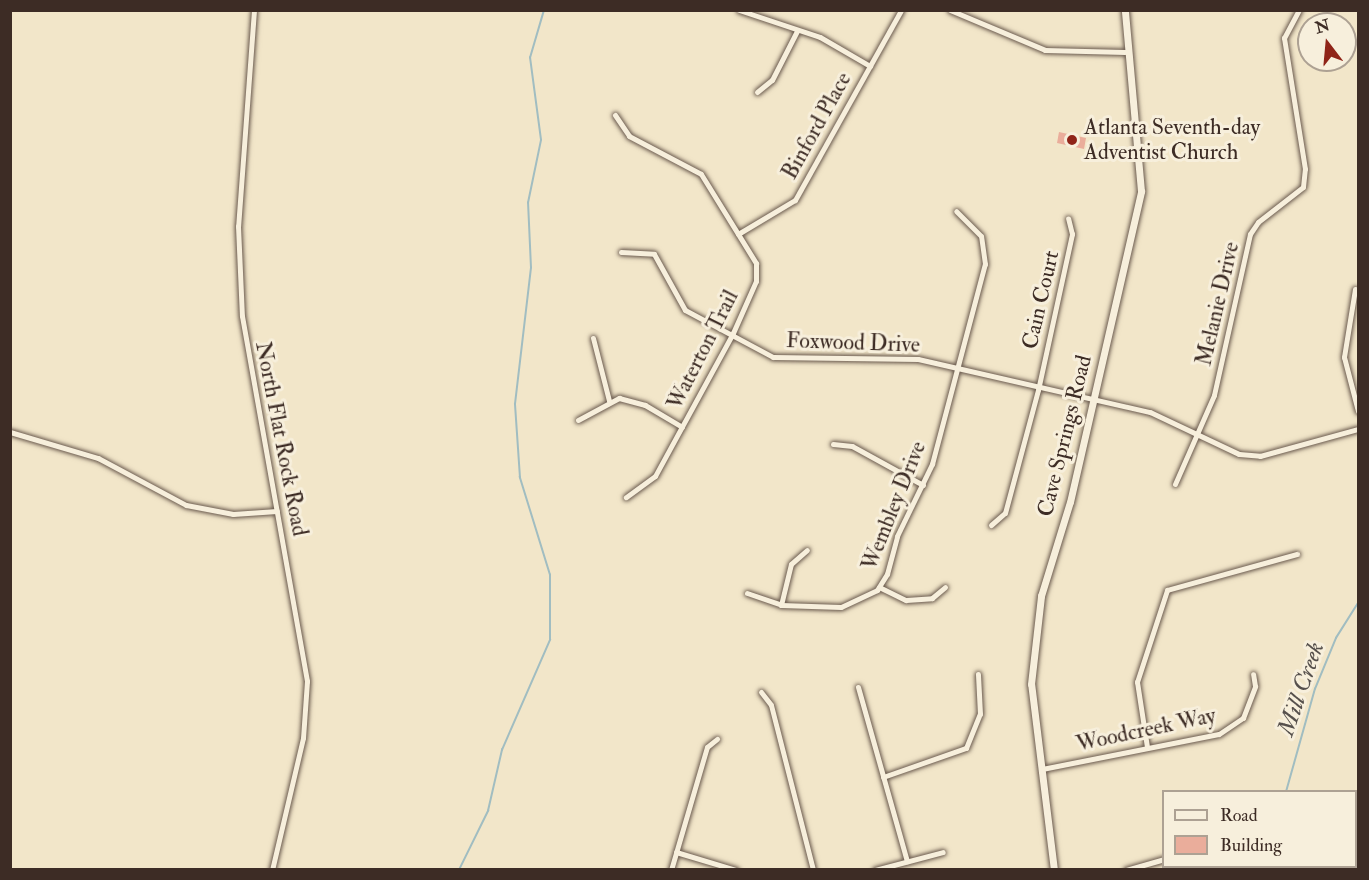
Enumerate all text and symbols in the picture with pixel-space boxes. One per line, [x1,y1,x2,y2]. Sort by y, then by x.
north arrow [1297,12,1357,72]
text: N [1313,15,1332,38]
street label: Binford Place [777,68,857,184]
place label: Atlanta Seventh-day Adventist Church [1084,114,1260,166]
marker: Atlanta Seventh-day Adventist Church [1065,133,1079,147]
street label: Melanie Drive [1191,240,1245,368]
street label: Cain Court [1017,248,1065,352]
street label: Waterton Trail [662,286,744,414]
street label: Foxwood Drive [786,327,920,359]
street label: North Flat Rock Road [249,339,313,539]
street label: Cave Springs Road [1032,353,1098,519]
street label: Wembley Drive [856,438,932,574]
water label: Mill Creek [1272,638,1330,740]
street label: Woodcreek Way [1074,702,1218,758]
legend [1162,790,1357,868]
text: Road [1220,804,1258,827]
text: Building [1220,834,1282,857]

